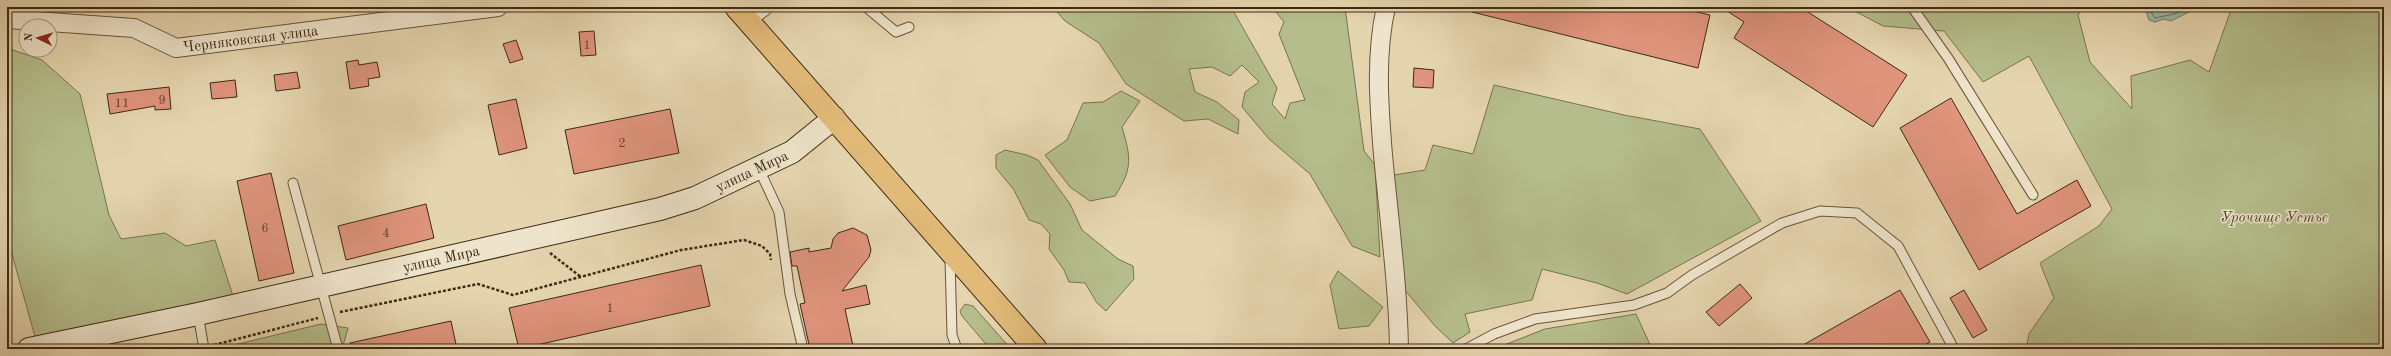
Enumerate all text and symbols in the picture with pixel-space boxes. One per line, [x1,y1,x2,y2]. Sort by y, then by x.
north arrow [18,18,58,58]
street label: Черняковская улица [182,24,320,56]
text: N [24,32,35,42]
house number: 1 [583,39,591,52]
house number: 9 [158,94,166,107]
house number: 11 [114,97,130,110]
house number: 2 [618,137,626,150]
street label: улица Мира [714,149,792,196]
park label: Урочище Устье [2220,211,2328,226]
house number: 6 [261,222,269,235]
house number: 4 [382,227,390,240]
street label: улица Мира [402,244,482,276]
house number: 1 [606,302,614,315]

